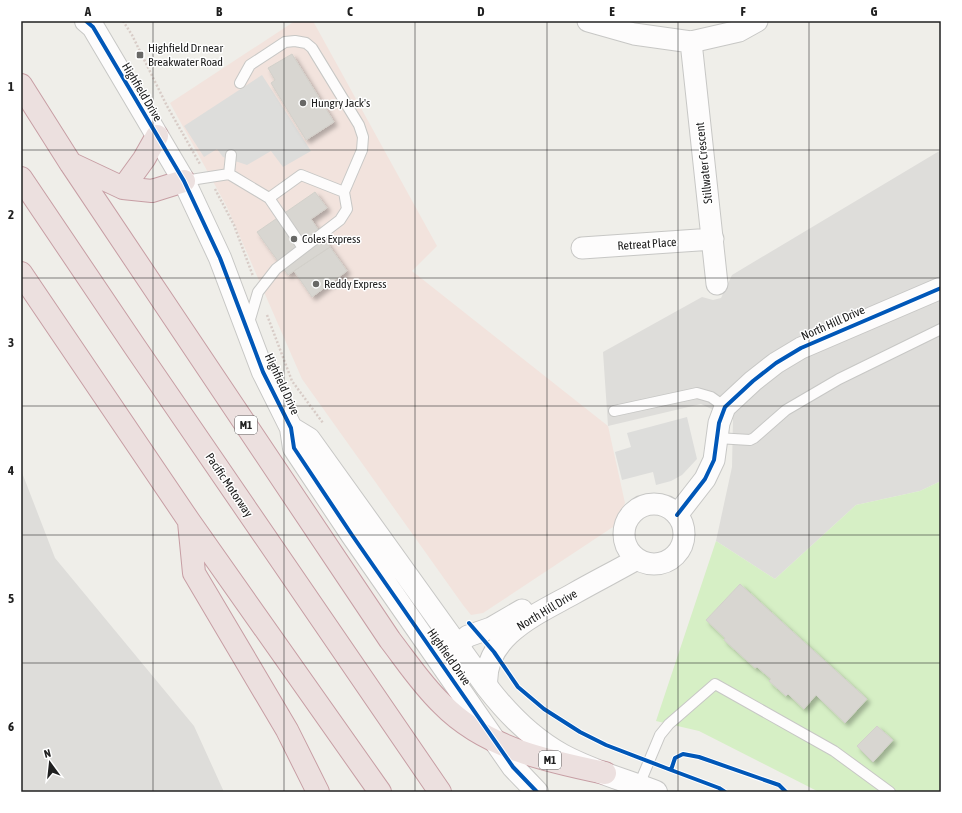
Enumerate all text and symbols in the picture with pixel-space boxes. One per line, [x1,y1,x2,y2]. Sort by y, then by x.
text: A [84,4,92,19]
text: B [216,4,223,19]
text: C [347,4,353,19]
text: D [477,4,485,19]
text: E [609,4,615,19]
text: F [740,4,746,19]
text: G [871,4,878,19]
place label: Highfield Dr near Breakwater Road [148,41,223,69]
marker: Highfield Dr near Breakwater Road [135,50,145,60]
street label: Highfield Drive [119,60,165,124]
text: 1 [8,79,14,94]
place label: Hungry Jack's [311,96,370,110]
marker: Hungry Jack's [298,98,308,108]
street label: Stillwater Crescent [693,121,715,204]
text: 2 [8,207,14,222]
place label: Coles Express [302,232,361,246]
marker: Coles Express [289,234,299,244]
street label: Retreat Place [617,235,677,253]
place label: Reddy Express [324,277,386,291]
marker: Reddy Express [311,279,321,289]
street label: North Hill Drive [799,303,867,343]
text: 3 [8,335,14,350]
street label: Highfield Drive [262,351,302,417]
road number: M1 [235,416,257,434]
street label: Pacific Motorway [202,450,256,520]
text: 4 [7,463,14,478]
street label: North Hill Drive [514,586,580,634]
text: 5 [8,591,14,606]
street label: Highfield Drive [424,626,474,688]
text: 6 [8,719,14,734]
north arrow [30,743,70,783]
text: N [43,747,52,760]
road number: M1 [539,751,561,769]

